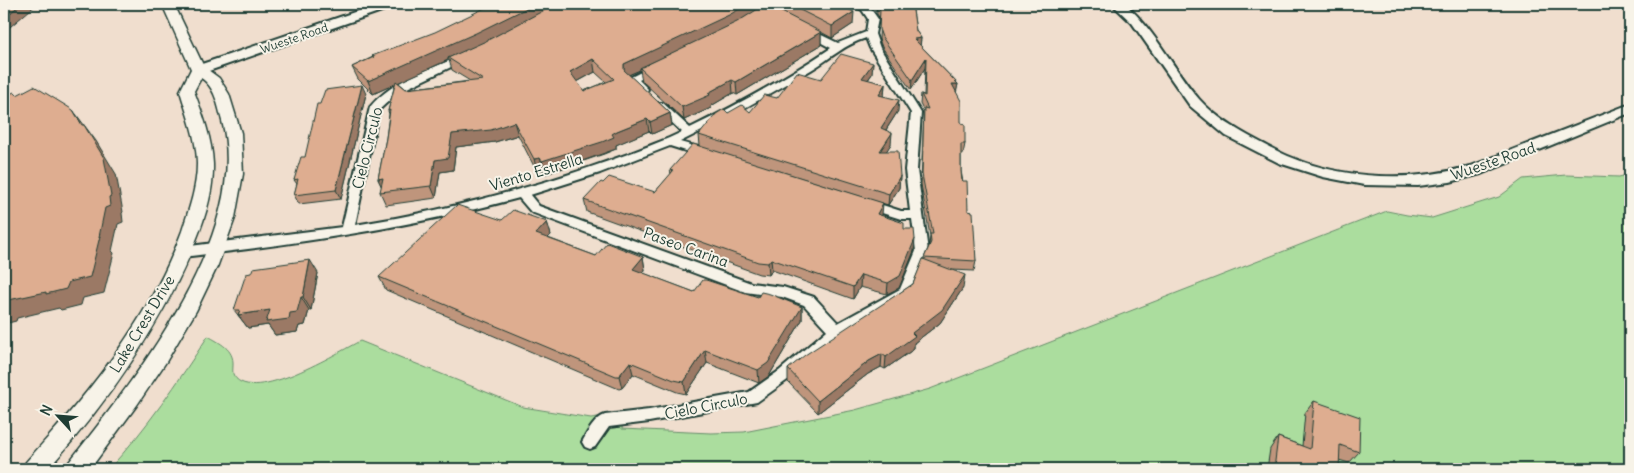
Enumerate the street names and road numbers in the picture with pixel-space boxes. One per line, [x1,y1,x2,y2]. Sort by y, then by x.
street label: Wueste Road [258,19,330,57]
street label: Cielo Circulo [348,105,386,191]
street label: Wueste Road [1448,138,1538,184]
street label: Viento Estrella [487,149,585,195]
street label: Paseo Carina [641,223,732,271]
street label: Lake Crest Drive [105,272,179,376]
street label: Cielo Circulo [663,389,749,423]

